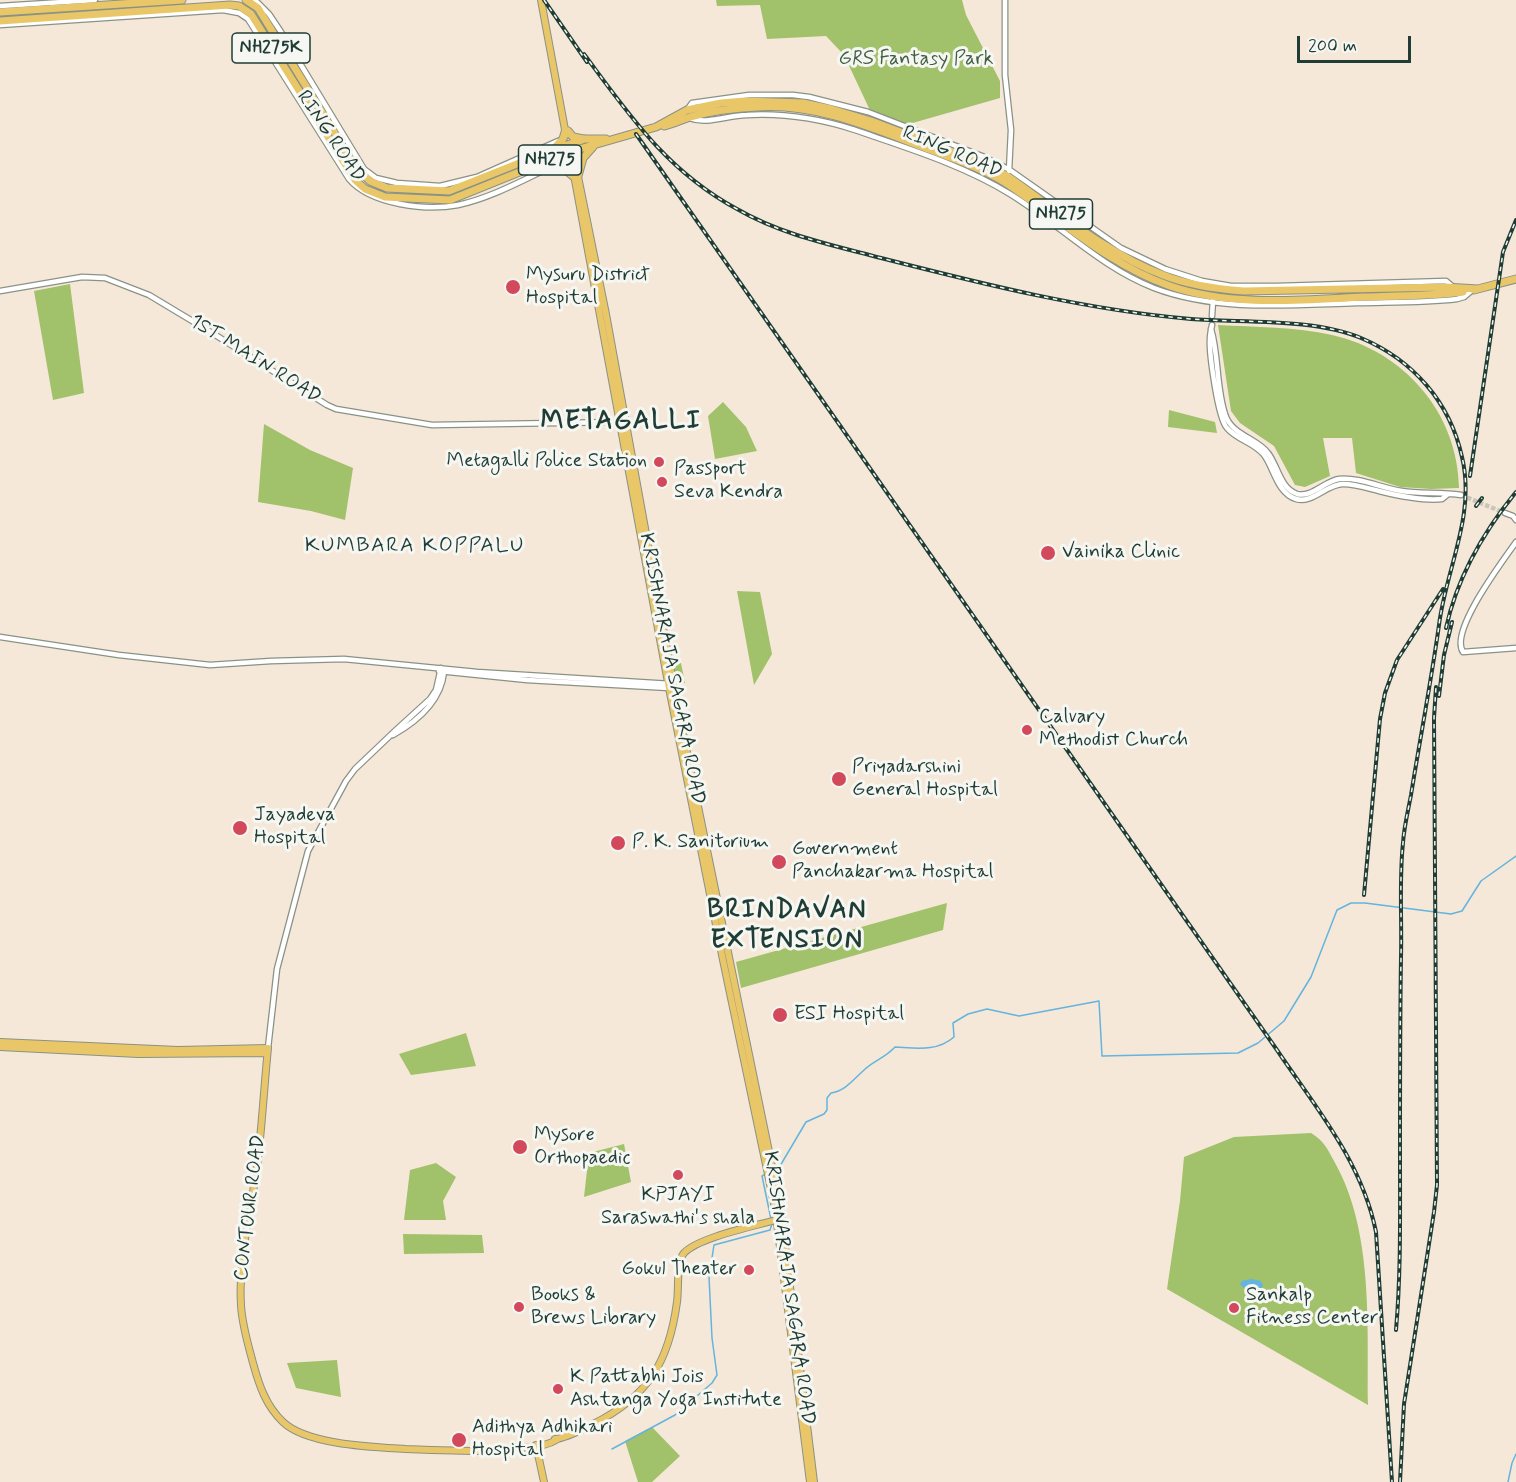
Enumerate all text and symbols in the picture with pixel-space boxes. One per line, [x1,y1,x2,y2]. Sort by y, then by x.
scale bar [1300,24,1414,62]
road number: NH275K [232,33,310,63]
text: 200 m [1308,34,1357,58]
park label: GRS Fantasy Park [839,48,993,72]
street label: RING ROAD [290,86,370,188]
street label: RING ROAD [899,121,1005,185]
road number: NH275 [518,145,582,175]
road number: NH275 [1030,199,1092,229]
place label: Mysuru District Hospital [526,264,650,311]
marker: Mysuru District Hospital [504,278,522,296]
street label: 1ST MAIN ROAD [185,310,325,410]
district label: METAGALLI [540,407,702,439]
place label: Metagalli Police Station [446,450,647,474]
marker: Metagalli Police Station [652,455,666,469]
place label: Passport Seva Kendra [674,458,783,505]
marker: Passport Seva Kendra [655,475,669,489]
street label: KRISHNARAJA SAGARA ROAD [633,531,709,807]
district label: KUMBARA KOPPALU [305,534,525,560]
place label: Vainika Clinic [1062,541,1180,565]
marker: Vainika Clinic [1039,544,1057,562]
place label: Calvary Methodist Church [1039,706,1188,753]
marker: Calvary Methodist Church [1020,723,1034,737]
place label: Priyadarshini General Hospital [852,756,998,803]
marker: Priyadarshini General Hospital [830,770,848,788]
place label: Jayadeva Hospital [254,804,335,851]
marker: Jayadeva Hospital [231,819,249,837]
place label: P. K. Sanitorium [632,831,769,855]
marker: P. K. Sanitorium [609,834,627,852]
place label: Government Panchakarma Hospital [792,838,993,885]
marker: Government Panchakarma Hospital [770,853,788,871]
district label: BRINDAVAN EXTENSION [708,896,866,958]
place label: ESI Hospital [794,1003,904,1027]
marker: ESI Hospital [771,1006,789,1024]
place label: Mysore Orthopaedic [534,1124,630,1171]
street label: CONTOUR ROAD [230,1134,272,1282]
marker: Mysore Orthopaedic [511,1138,529,1156]
street label: KRISHNARAJA SAGARA ROAD [757,1150,819,1426]
marker: KPJAYI Saraswathi's shala [671,1168,685,1182]
place label: KPJAYI Saraswathi's shala [601,1184,755,1231]
place label: Gokul Theater [621,1258,737,1282]
marker: Gokul Theater [742,1263,756,1277]
place label: Books & Brews Library [531,1284,656,1331]
place label: Sankalp Fitness Center [1246,1284,1378,1331]
marker: Books & Brews Library [512,1300,526,1314]
marker: Sankalp Fitness Center [1227,1301,1241,1315]
place label: K Pattabhi Jois Ashtanga Yoga Institute [570,1366,782,1413]
marker: K Pattabhi Jois Ashtanga Yoga Institute [551,1382,565,1396]
place label: Adithya Adhikari Hospital [472,1416,612,1463]
marker: Adithya Adhikari Hospital [450,1431,468,1449]

